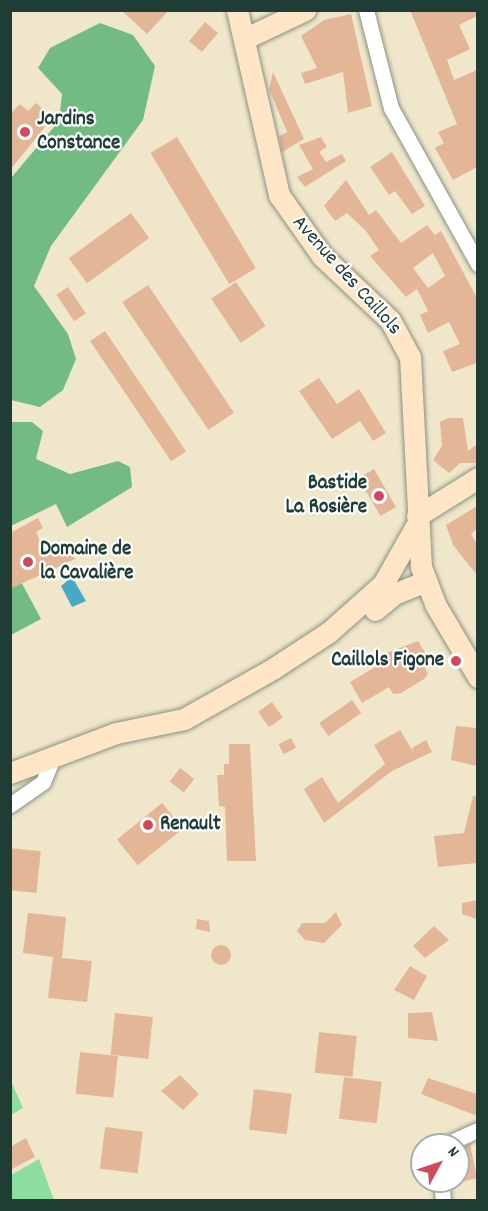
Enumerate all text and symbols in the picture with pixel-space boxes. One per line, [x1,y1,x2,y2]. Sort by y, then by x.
place label: Jardins Constance [37,107,120,157]
marker: Jardins Constance [18,125,32,139]
street label: Avenue des Caillols [286,211,406,341]
place label: Bastide La Rosière [285,471,367,521]
marker: Bastide La Rosière [372,489,386,503]
place label: Domaine de la Cavalière [40,537,133,587]
marker: Domaine de la Cavalière [21,555,35,569]
place label: Caillols Figone [331,648,444,674]
marker: Caillols Figone [449,654,463,668]
place label: Renault [160,812,221,838]
marker: Renault [141,818,155,832]
north arrow [410,1133,470,1193]
text: N [441,1142,464,1163]

